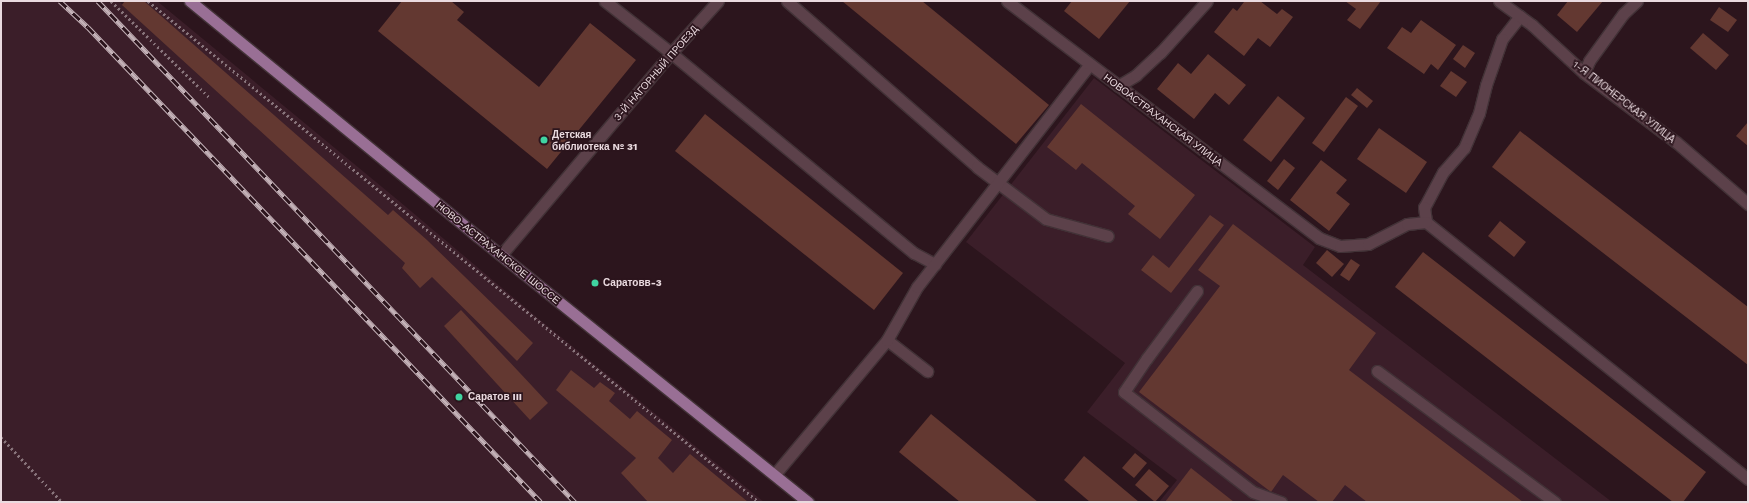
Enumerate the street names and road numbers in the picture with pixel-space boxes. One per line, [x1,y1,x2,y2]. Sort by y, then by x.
street label: 3-Й НАГОРНЫЙ ПРОЕЗД [611,23,701,123]
street label: 1-Я ПИОНЕРСКАЯ УЛИЦА [1570,58,1678,146]
street label: НОВОАСТРАХАНСКАЯ УЛИЦА [1101,71,1225,169]
street label: НОВО-АСТРАХАНСКОЕ ШОССЕ [434,199,562,307]

